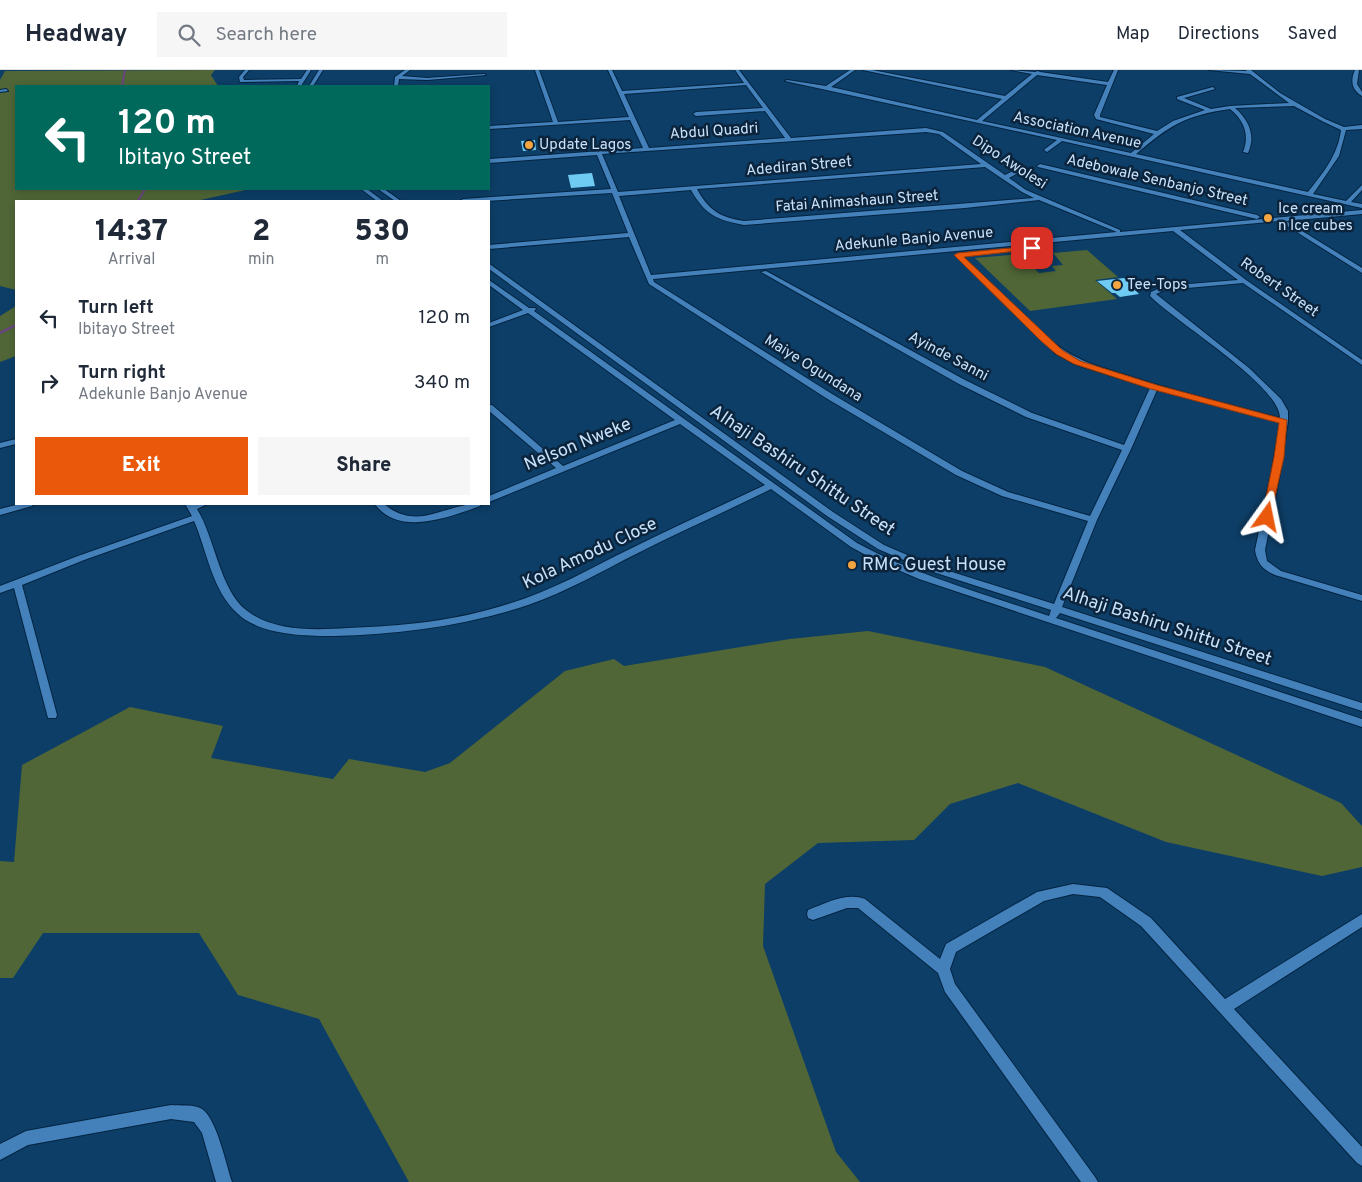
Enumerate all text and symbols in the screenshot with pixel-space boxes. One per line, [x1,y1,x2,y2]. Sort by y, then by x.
search box [157,12,507,57]
text: Headway [25,20,127,50]
icon: search [175,21,203,49]
text: Search here [215,23,317,47]
text: Map [1116,23,1150,46]
text: Directions [1178,23,1260,46]
text: Saved [1288,23,1337,46]
text: 120 m [118,102,216,146]
icon: left [35,105,100,170]
street label: Association Avenue [1011,108,1143,154]
street label: Abdul Quadri [669,119,759,145]
street label: Dipo Awolesi [968,132,1050,194]
place label: Update Lagos [539,136,631,155]
marker: Update Lagos [523,139,535,151]
text: Ibitayo Street [118,145,251,172]
street label: Adebowale Senbanjo Street [1065,151,1249,211]
street label: Adediran Street [745,153,853,181]
street label: Fatai Animashaun Street [775,187,939,217]
place label: Ice cream n Ice cubes [1278,200,1353,236]
marker: Ice cream n Ice cubes [1262,212,1274,224]
text: 14:37 [95,214,168,251]
text: 2 [252,214,270,251]
text: 530 [354,214,410,251]
street label: Adekunle Banjo Avenue [834,224,994,256]
pin [1011,227,1053,269]
icon: arrive [1018,234,1046,262]
text: Arrival [108,250,155,270]
text: min [248,250,275,270]
text: m [375,250,389,270]
street label: Robert Street [1236,254,1322,322]
place label: Tee-Tops [1127,276,1187,295]
marker: Tee-Tops [1111,279,1123,291]
text: Turn left [78,296,154,320]
icon: left [35,304,63,332]
text: 120 m [419,306,470,330]
text: Ibitayo Street [78,320,175,340]
street label: Ayinde Sanni [905,328,991,386]
street label: Maiye Ogundana [760,331,866,407]
text: Turn right [78,361,166,385]
icon: right [35,369,63,397]
text: 340 m [414,371,470,395]
text: Adekunle Banjo Avenue [78,385,248,405]
street label: Alhaji Bashiru Shittu Street [705,400,899,542]
street label: Nelson Nweke [521,413,635,477]
button: Exit [35,437,248,495]
button: Share [258,437,470,495]
position arrow [1240,490,1292,542]
street label: Kola Amodu Close [519,513,661,595]
place label: RMC Guest House [862,554,1006,577]
marker: RMC Guest House [846,559,858,571]
street label: Alhaji Bashiru Shittu Street [1059,582,1275,672]

